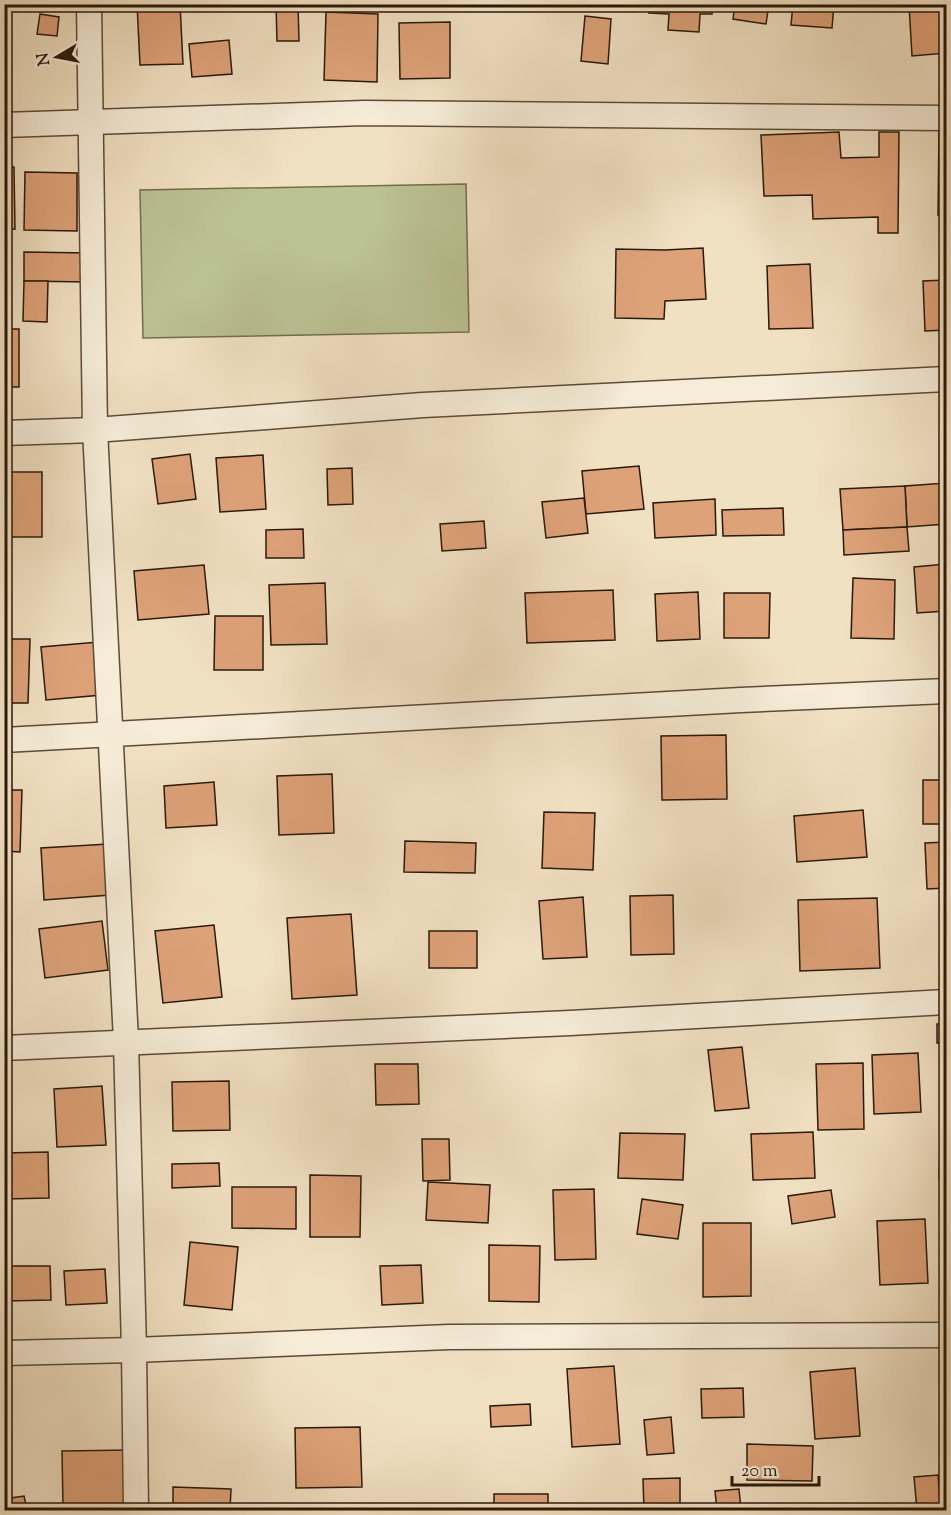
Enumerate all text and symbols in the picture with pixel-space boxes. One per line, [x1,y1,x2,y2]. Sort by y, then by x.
north arrow [27,27,87,87]
text: N [32,51,57,67]
scale bar [732,1449,819,1487]
text: 20 m [741,1459,778,1485]

